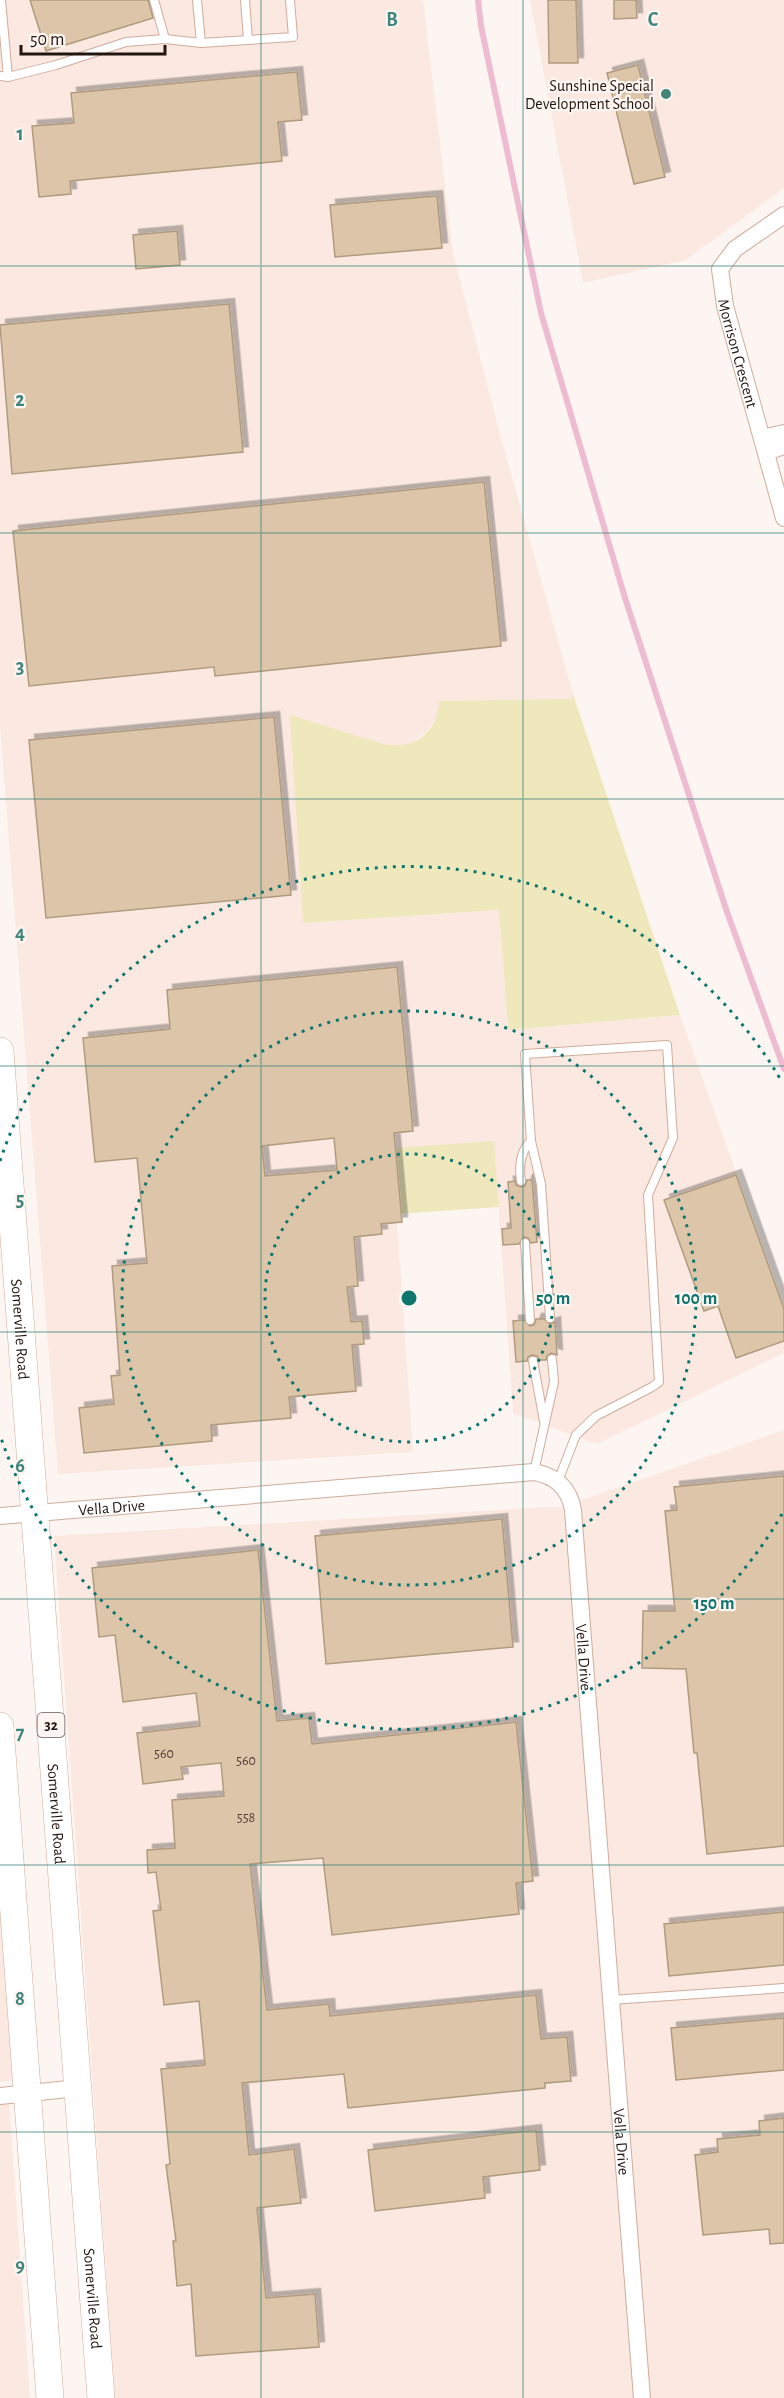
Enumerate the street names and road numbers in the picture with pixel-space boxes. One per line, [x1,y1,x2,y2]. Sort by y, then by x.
street label: Morrison Crescent [715,298,760,410]
street label: Somerville Road [8,1278,32,1380]
street label: Vella Drive [78,1497,146,1519]
street label: Vella Drive [573,1623,594,1691]
road number: 32 [38,1713,64,1737]
street label: Somerville Road [44,1763,68,1865]
street label: Vella Drive [611,2108,632,2176]
street label: Somerville Road [81,2248,104,2350]

